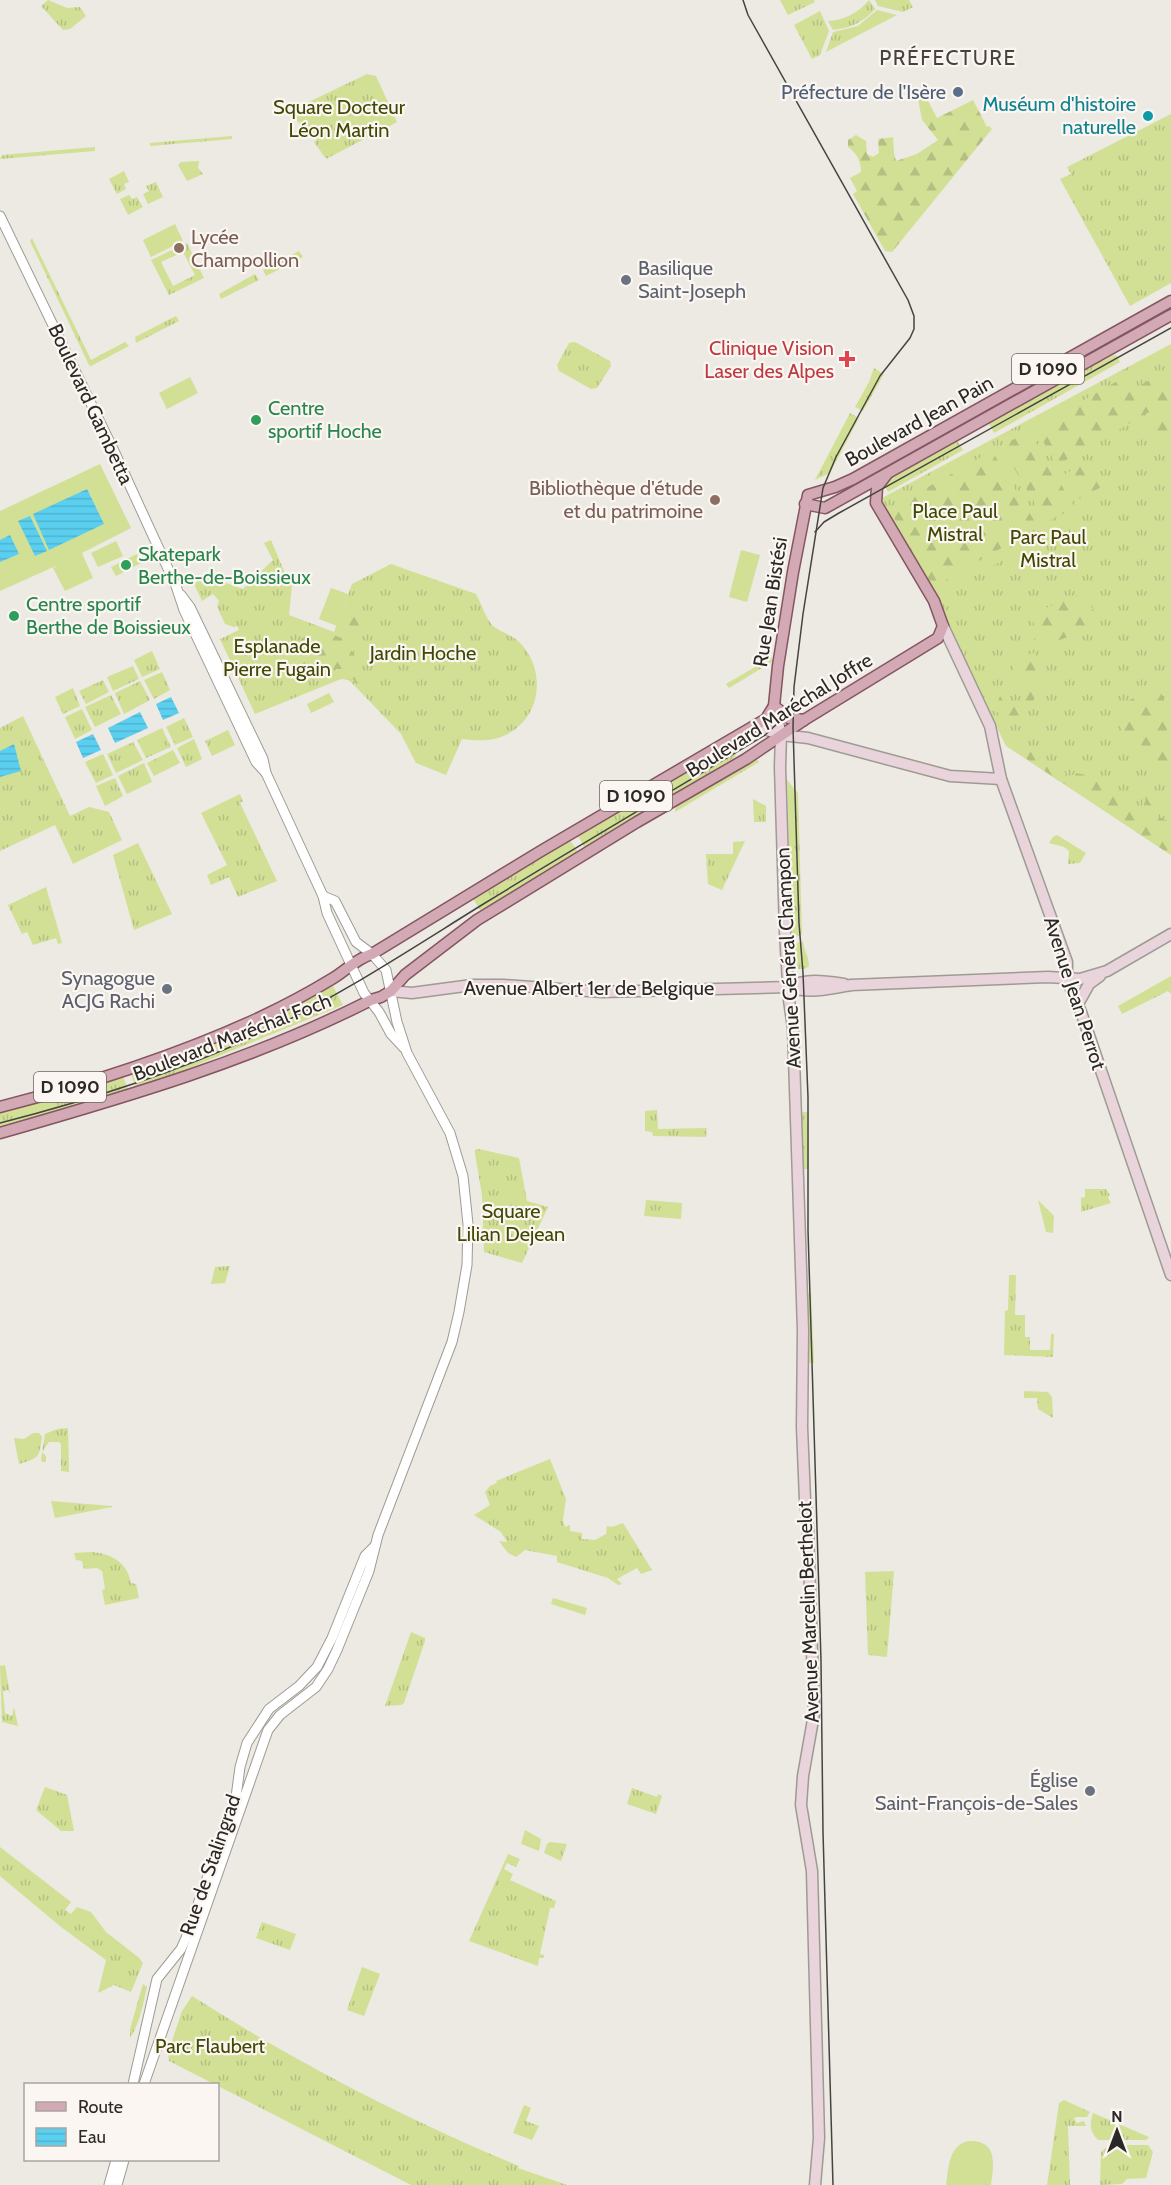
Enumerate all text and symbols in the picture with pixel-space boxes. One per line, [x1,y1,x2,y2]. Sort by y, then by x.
district label: PRÉFECTURE [879,45,1017,70]
place label: Préfecture de l'Isère [781,80,946,104]
marker: Préfecture de l'Isère [951,85,965,99]
place label: Muséum d'histoire naturelle [982,92,1136,139]
park label: Square Docteur Léon Martin [273,95,406,142]
marker: Muséum d'histoire naturelle [1141,109,1155,123]
place label: Lycée Champollion [191,225,299,272]
marker: Lycée Champollion [172,241,186,255]
place label: Basilique Saint-Joseph [638,256,746,303]
marker: Basilique Saint-Joseph [619,273,633,287]
street label: Boulevard Gambetta [43,320,139,488]
place label: Clinique Vision Laser des Alpes [704,336,834,383]
marker: Clinique Vision Laser des Alpes [838,350,856,368]
road number: D 1090 [1012,354,1084,384]
street label: Boulevard Jean Pain [841,370,997,472]
place label: Centre sportif Hoche [268,396,382,443]
marker: Centre sportif Hoche [249,413,263,427]
place label: Bibliothèque d'étude et du patrimoine [529,476,703,523]
marker: Bibliothèque d'étude et du patrimoine [708,493,722,507]
park label: Place Paul Mistral [912,499,998,546]
park label: Parc Paul Mistral [1010,525,1086,572]
street label: Rue Jean Bistési [748,535,792,669]
place label: Skatepark Berthe-de-Boissieux [138,542,311,589]
marker: Skatepark Berthe-de-Boissieux [119,558,133,572]
place label: Centre sportif Berthe de Boissieux [26,592,191,639]
marker: Centre sportif Berthe de Boissieux [7,609,21,623]
park label: Esplanade Pierre Fugain [223,634,331,681]
park label: Jardin Hoche [369,641,476,665]
street label: Boulevard Maréchal Joffre [681,648,877,782]
road number: D 1090 [600,781,672,811]
street label: Avenue Général Champon [770,847,806,1069]
street label: Avenue Jean Perrot [1039,913,1111,1073]
place label: Synagogue ACJG Rachi [61,966,155,1013]
street label: Avenue Albert 1er de Belgique [464,976,714,1000]
marker: Synagogue ACJG Rachi [160,982,174,996]
street label: Boulevard Maréchal Foch [129,988,335,1086]
road number: D 1090 [34,1072,106,1102]
park label: Square Lilian Dejean [457,1199,565,1246]
street label: Avenue Marcelin Berthelot [792,1500,824,1723]
place label: Église Saint-François-de-Sales [875,1768,1078,1815]
marker: Église Saint-François-de-Sales [1083,1784,1097,1798]
street label: Rue de Stalingrad [175,1791,245,1939]
park label: Parc Flaubert [155,2034,265,2058]
legend [24,2083,219,2161]
text: Route [78,2096,123,2118]
north arrow [1087,2101,1147,2161]
text: N [1111,2107,1123,2126]
text: Eau [78,2126,106,2148]

